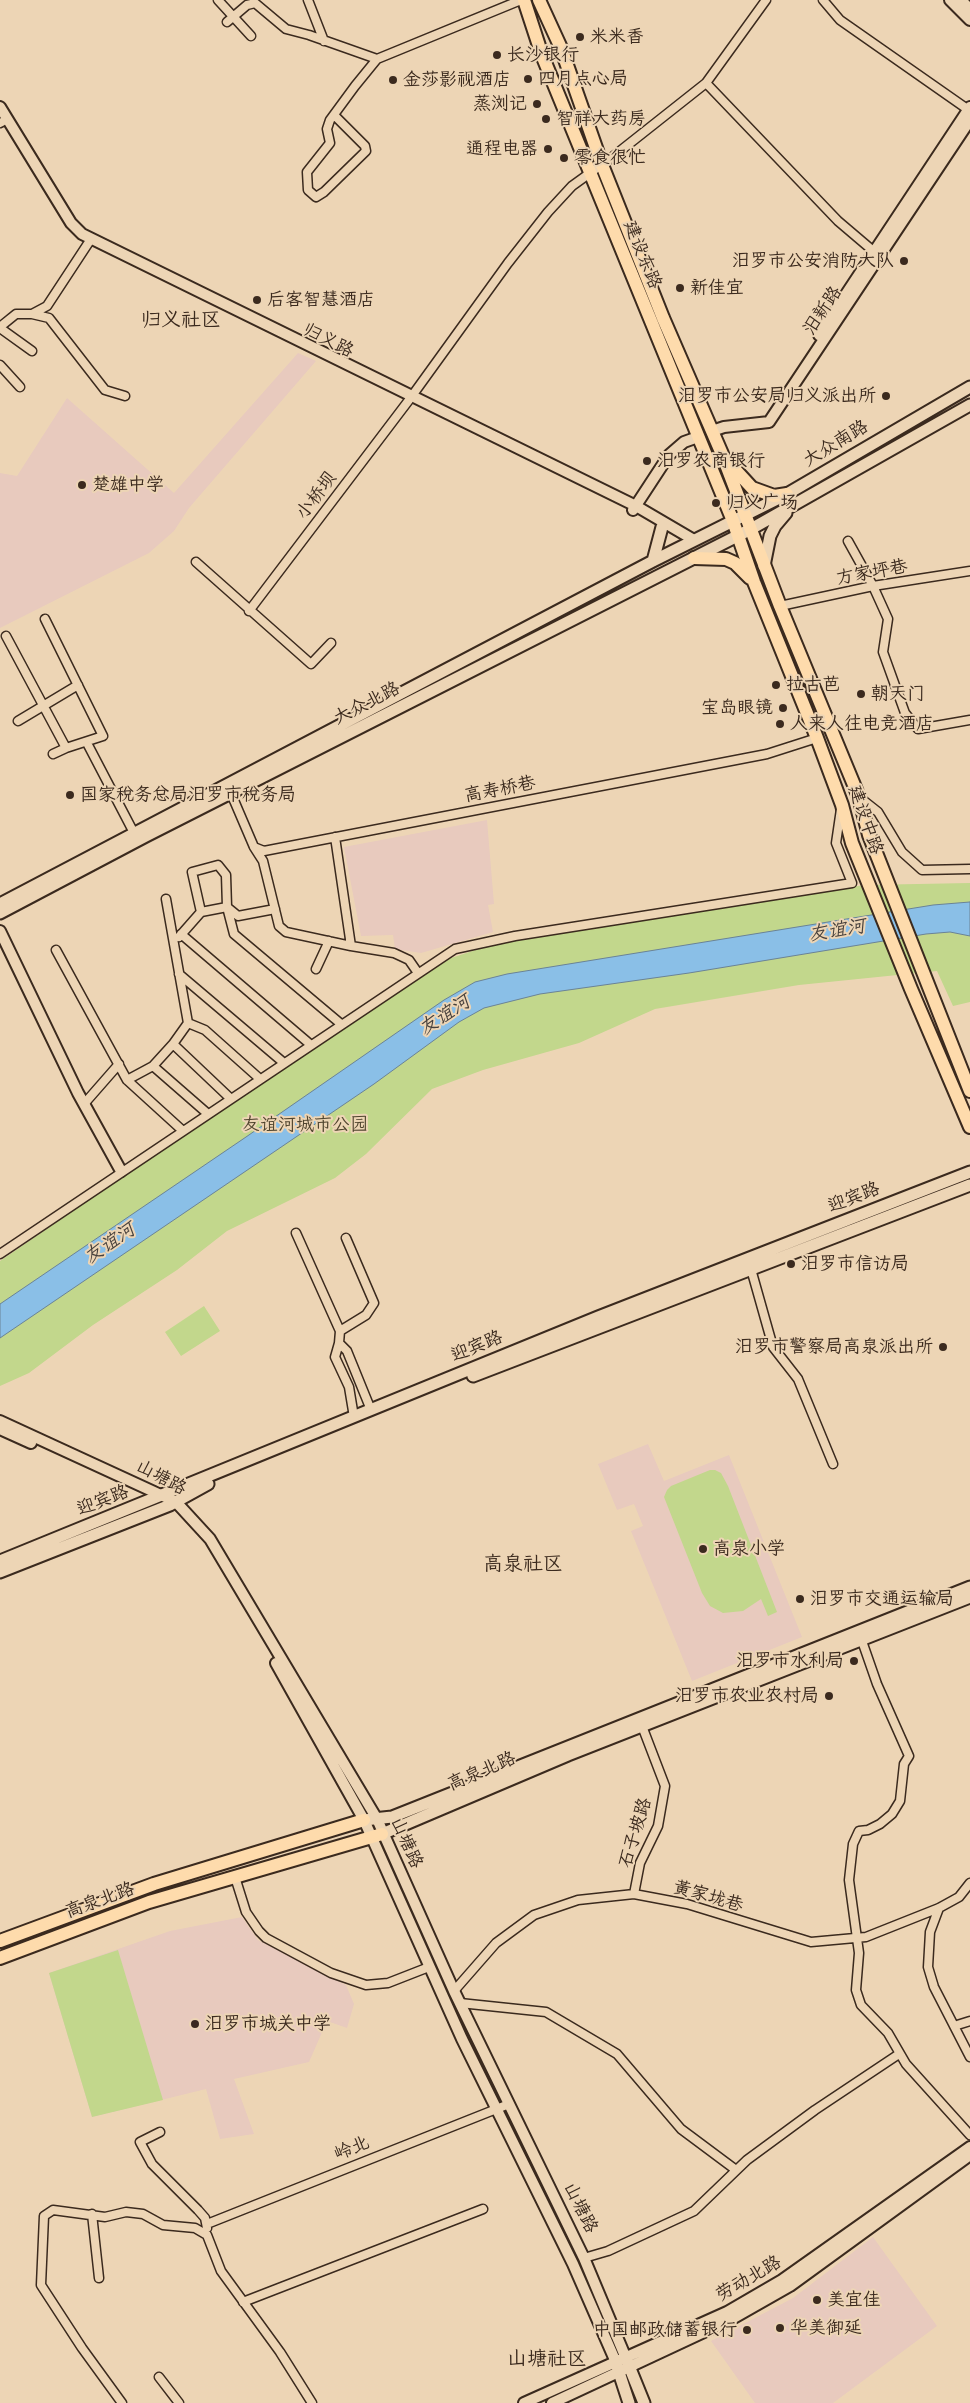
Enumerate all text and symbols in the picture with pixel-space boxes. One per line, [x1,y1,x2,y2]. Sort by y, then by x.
place label: 米米香 [590,26,644,48]
marker: 米米香 [574,31,586,43]
place label: 长沙银行 [507,44,579,66]
marker: 长沙银行 [491,49,503,61]
place label: 四月点心局 [538,68,628,90]
place label: 金莎影视酒店 [403,69,511,91]
marker: 四月点心局 [522,73,534,85]
marker: 金莎影视酒店 [387,74,399,86]
place label: 蒸浏记 [473,93,527,115]
marker: 蒸浏记 [531,98,543,110]
place label: 智祥大药房 [556,108,646,130]
marker: 智祥大药房 [540,113,552,125]
place label: 通程电器 [466,138,538,160]
marker: 通程电器 [542,143,554,155]
place label: 零食很忙 [574,147,646,169]
marker: 零食很忙 [558,152,570,164]
street label: 建设东路 [619,218,665,292]
place label: 汨罗市公安消防大队 [732,250,894,272]
marker: 汨罗市公安消防大队 [898,255,910,267]
place label: 新佳宜 [690,277,744,299]
marker: 新佳宜 [674,282,686,294]
street label: 汨新路 [799,283,847,339]
place label: 后客智慧酒店 [267,289,375,311]
marker: 后客智慧酒店 [251,294,263,306]
district label: 归义社区 [141,309,221,333]
street label: 归义路 [299,319,357,363]
place label: 汨罗市公安局归义派出所 [678,385,876,407]
marker: 汨罗市公安局归义派出所 [880,390,892,402]
street label: 大众南路 [800,416,872,472]
place label: 汨罗农商银行 [657,450,765,472]
marker: 汨罗农商银行 [641,455,653,467]
street label: 小桥坝 [292,468,342,524]
place label: 楚雄中学 [92,474,164,496]
marker: 楚雄中学 [76,479,88,491]
place label: 归义广场 [726,492,798,514]
marker: 归义广场 [710,497,722,509]
street label: 方家坪巷 [835,556,909,590]
place label: 拉古芭 [786,674,840,696]
street label: 大众北路 [330,678,404,730]
marker: 拉古芭 [770,679,782,691]
place label: 朝天门 [871,683,925,705]
marker: 朝天门 [855,688,867,700]
place label: 宝岛眼镜 [701,697,773,719]
marker: 宝岛眼镜 [777,702,789,714]
place label: 人来人往电竞酒店 [790,713,934,735]
marker: 人来人往电竞酒店 [774,718,786,730]
street label: 高寿桥巷 [463,773,537,807]
street label: 建设中路 [843,782,887,858]
place label: 国家税务总局汨罗市税务局 [80,784,296,806]
marker: 国家税务总局汨罗市税务局 [64,789,76,801]
water label: 友谊河 [807,915,867,947]
water label: 友谊河 [415,991,475,1041]
park label: 友谊河城市公园 [242,1114,368,1136]
street label: 迎宾路 [825,1178,883,1218]
water label: 友谊河 [80,1219,140,1269]
place label: 汨罗市信访局 [801,1253,909,1275]
marker: 汨罗市信访局 [785,1258,797,1270]
street label: 迎宾路 [448,1327,506,1367]
place label: 汨罗市警察局高泉派出所 [735,1336,933,1358]
marker: 汨罗市警察局高泉派出所 [937,1341,949,1353]
street label: 山塘路 [132,1456,190,1500]
street label: 迎宾路 [74,1481,132,1521]
place label: 高泉小学 [713,1538,785,1560]
marker: 高泉小学 [697,1543,709,1555]
district label: 高泉社区 [483,1553,563,1577]
place label: 汨罗市交通运输局 [810,1588,954,1610]
marker: 汨罗市交通运输局 [794,1593,806,1605]
place label: 汨罗市水利局 [736,1650,844,1672]
marker: 汨罗市水利局 [848,1655,860,1667]
place label: 汨罗市农业农村局 [675,1685,819,1707]
marker: 汨罗市农业农村局 [823,1690,835,1702]
street label: 高泉北路 [445,1748,519,1796]
street label: 石子坡路 [615,1795,657,1871]
street label: 山塘路 [385,1814,427,1872]
street label: 黄家垅巷 [670,1877,746,1917]
street label: 高泉北路 [62,1879,138,1923]
place label: 汨罗市城关中学 [205,2013,331,2035]
marker: 汨罗市城关中学 [189,2018,201,2030]
street label: 岭北 [331,2132,373,2166]
street label: 山塘路 [558,2179,602,2237]
street label: 劳动北路 [712,2252,786,2306]
place label: 美宜佳 [827,2289,881,2311]
marker: 美宜佳 [811,2294,823,2306]
place label: 华美御延 [790,2317,862,2339]
place label: 中国邮政储蓄银行 [593,2319,737,2341]
marker: 华美御延 [774,2322,786,2334]
marker: 中国邮政储蓄银行 [741,2324,753,2336]
district label: 山塘社区 [507,2348,587,2372]

